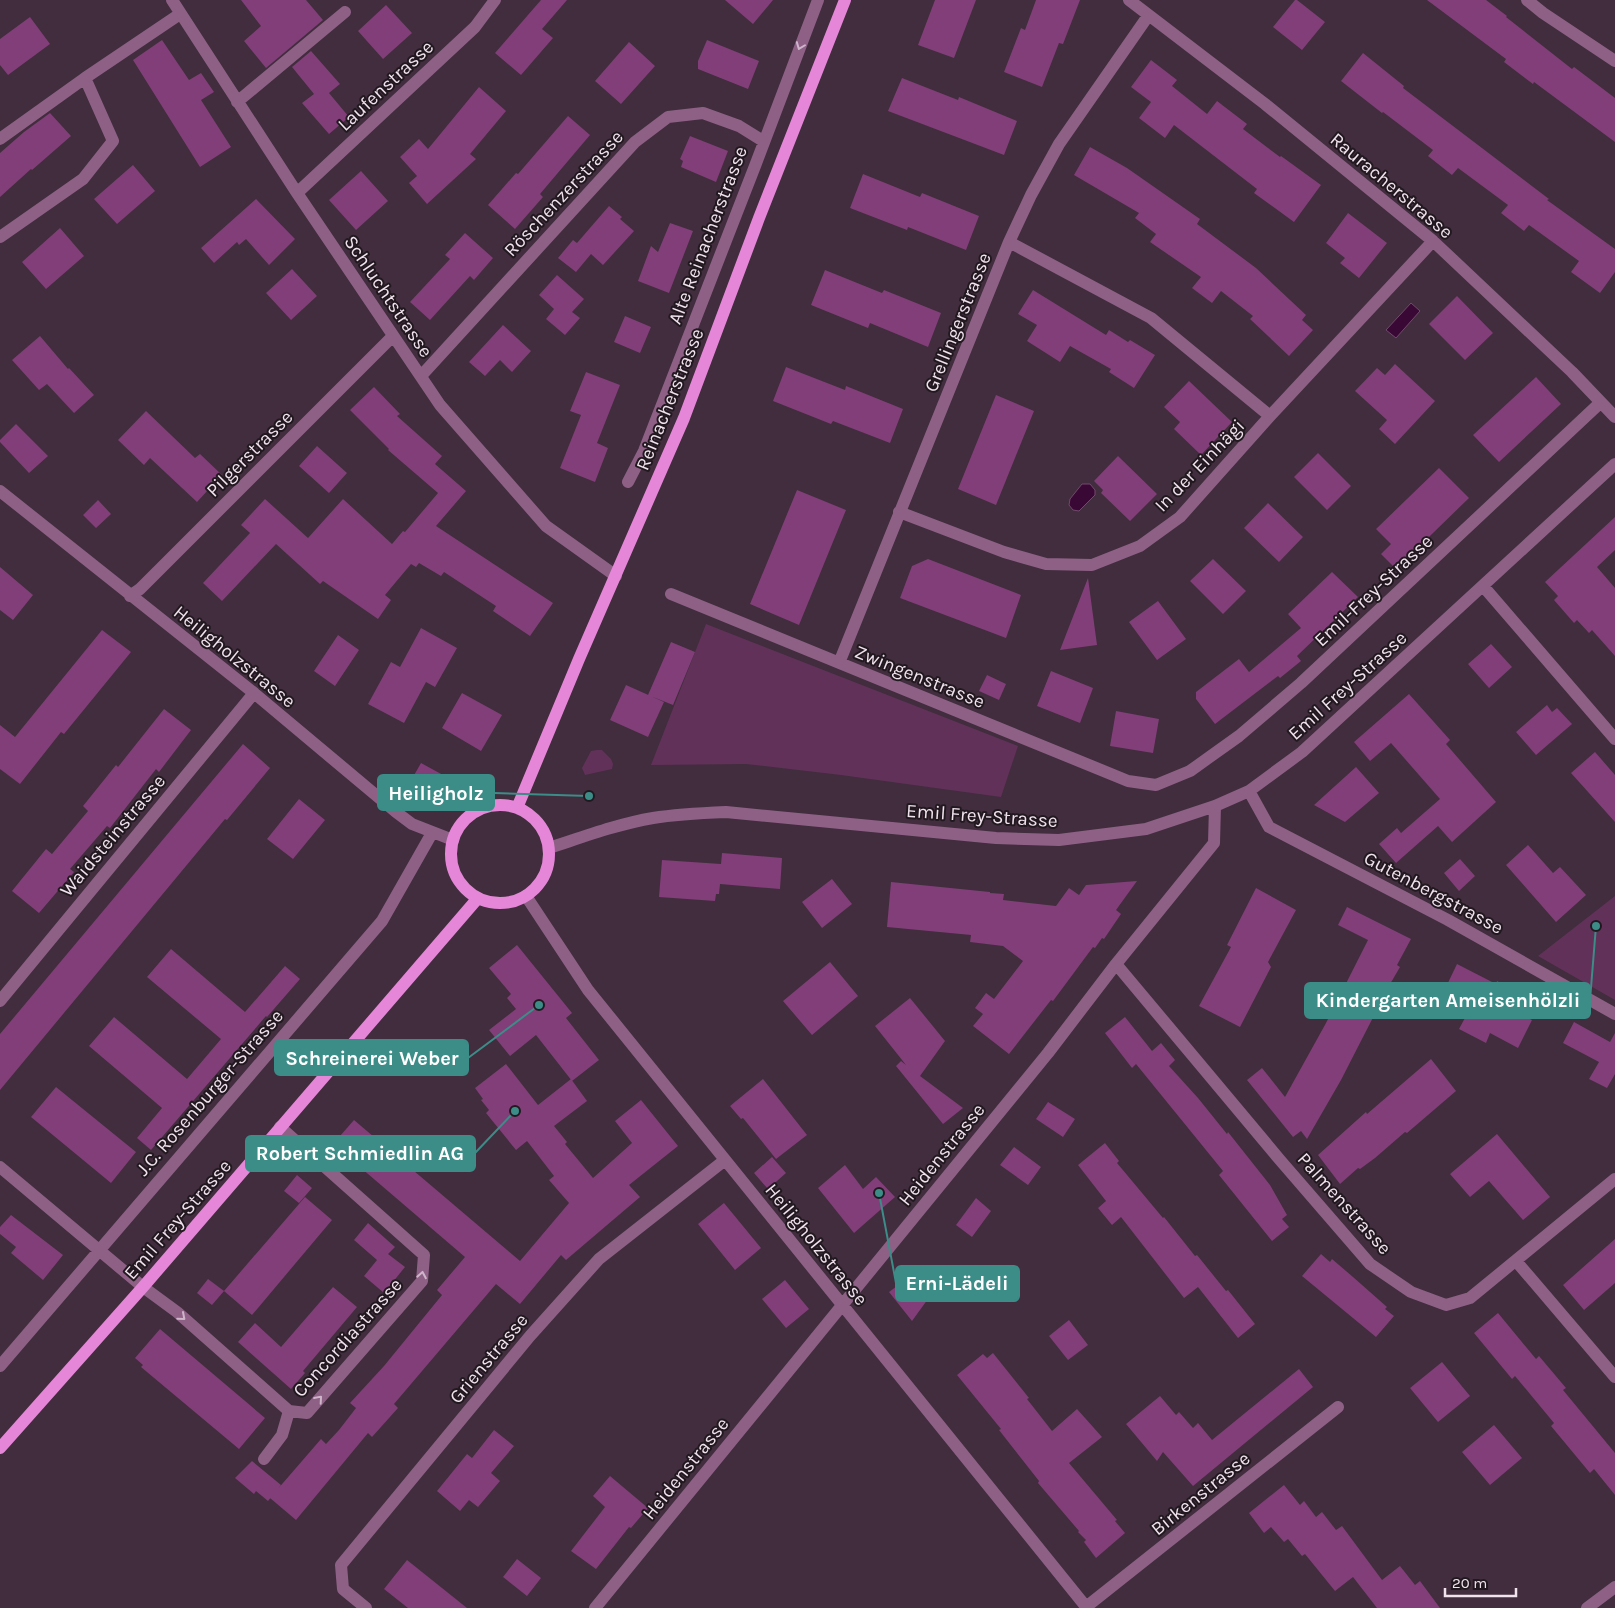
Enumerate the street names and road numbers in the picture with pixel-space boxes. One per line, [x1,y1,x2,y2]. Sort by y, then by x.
street label: Laufenstrasse [333,36,438,136]
street label: Röschenzerstrasse [500,126,628,261]
street label: Rauracherstrasse [1326,128,1457,243]
street label: Alte Reinacherstrasse [664,143,752,327]
street label: Schluchtstrasse [339,231,437,362]
street label: Grellingerstrasse [920,250,996,395]
street label: Reinacherstrasse [631,325,708,474]
street label: Pilgerstrasse [202,406,297,501]
street label: In der Einhägi [1150,415,1249,516]
street label: Emil-Frey-Strasse [1310,530,1437,651]
street label: Heiligholzstrasse [169,601,300,713]
street label: Emil Frey-Strasse [1284,627,1411,745]
street label: Zwingenstrasse [851,641,988,713]
street label: Waidsteinstrasse [56,770,170,901]
street label: Emil Frey-Strasse [906,800,1058,832]
street label: Gutenbergstrasse [1360,847,1507,939]
street label: J.C. Rosenburger-Strasse [132,1005,288,1180]
street label: Heidenstrasse [894,1099,990,1210]
street label: Palmenstrasse [1293,1148,1396,1259]
street label: Emil Frey-Strasse [120,1155,236,1284]
street label: Heiligholzstrasse [760,1179,872,1310]
street label: Concordiastrasse [289,1274,407,1402]
street label: Grienstrasse [445,1309,533,1408]
street label: Heidenstrasse [638,1413,734,1524]
street label: Birkenstrasse [1147,1447,1254,1540]

